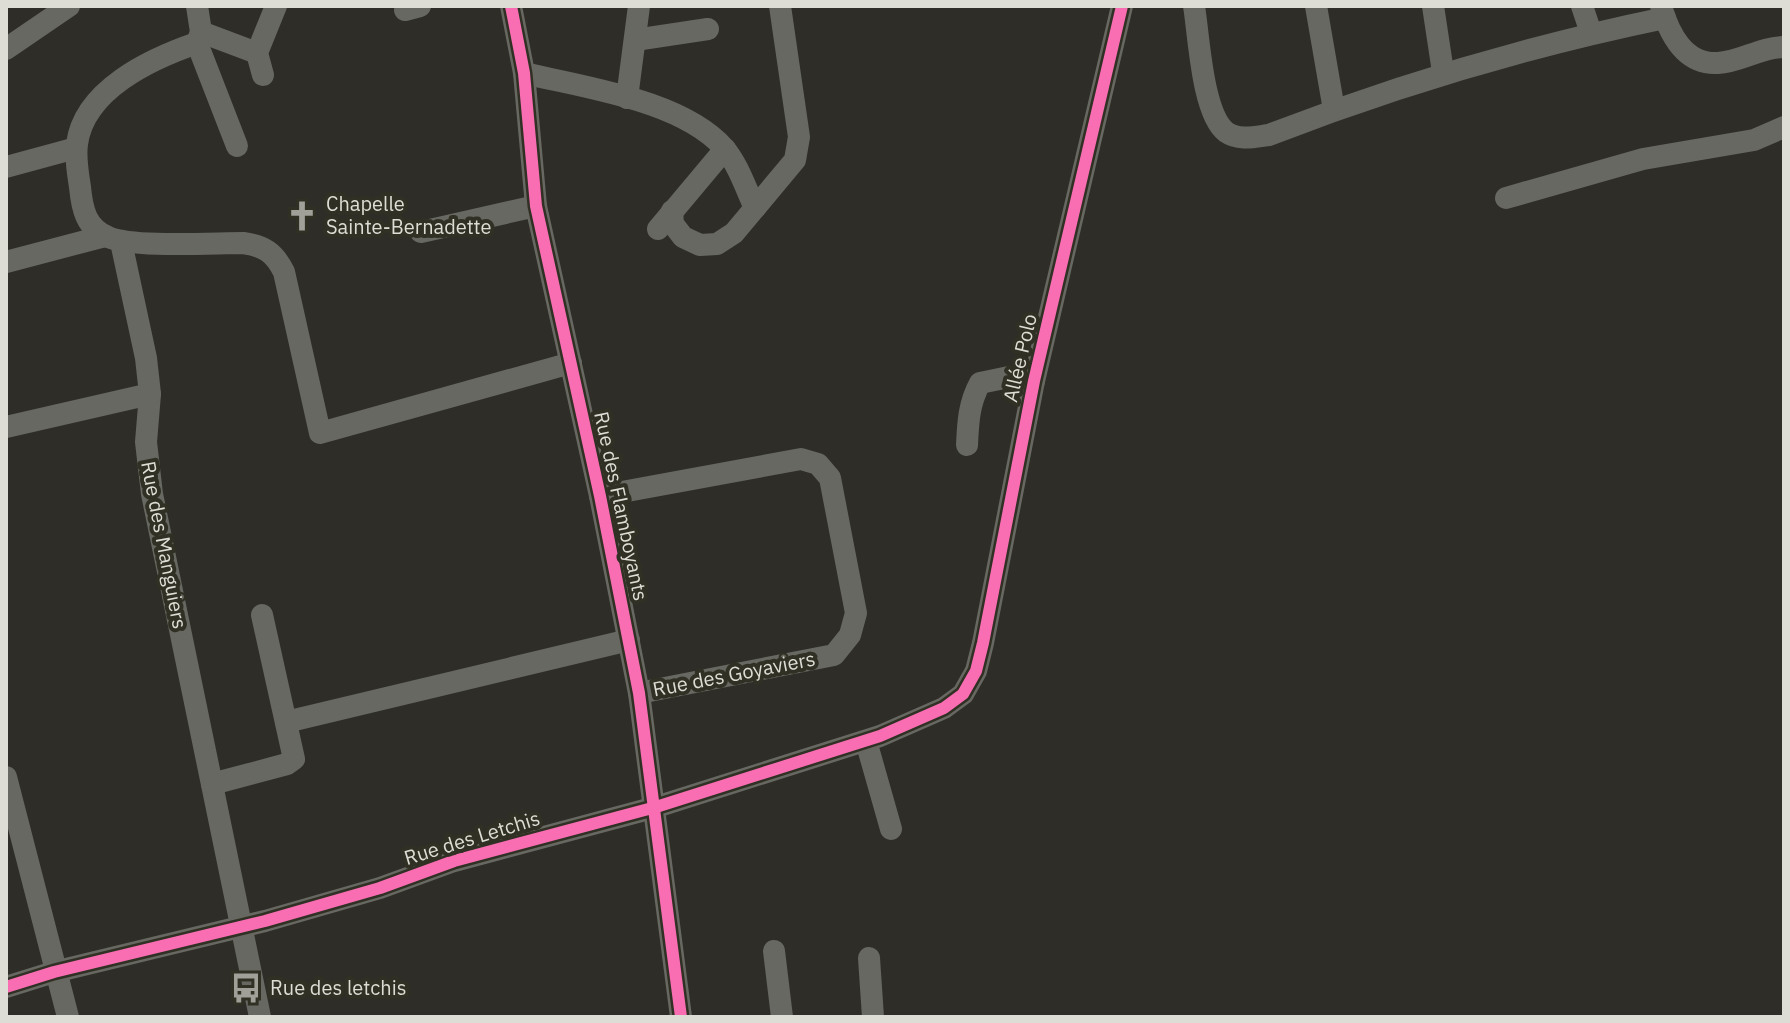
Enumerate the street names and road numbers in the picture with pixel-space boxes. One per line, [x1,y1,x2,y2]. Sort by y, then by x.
street label: Allée Polo [996,311,1043,405]
street label: Rue des Flamboyants [588,409,655,603]
street label: Rue des Manguiers [135,459,194,631]
street label: Rue des Goyaviers [650,645,817,703]
street label: Rue des Letchis [401,804,543,871]

